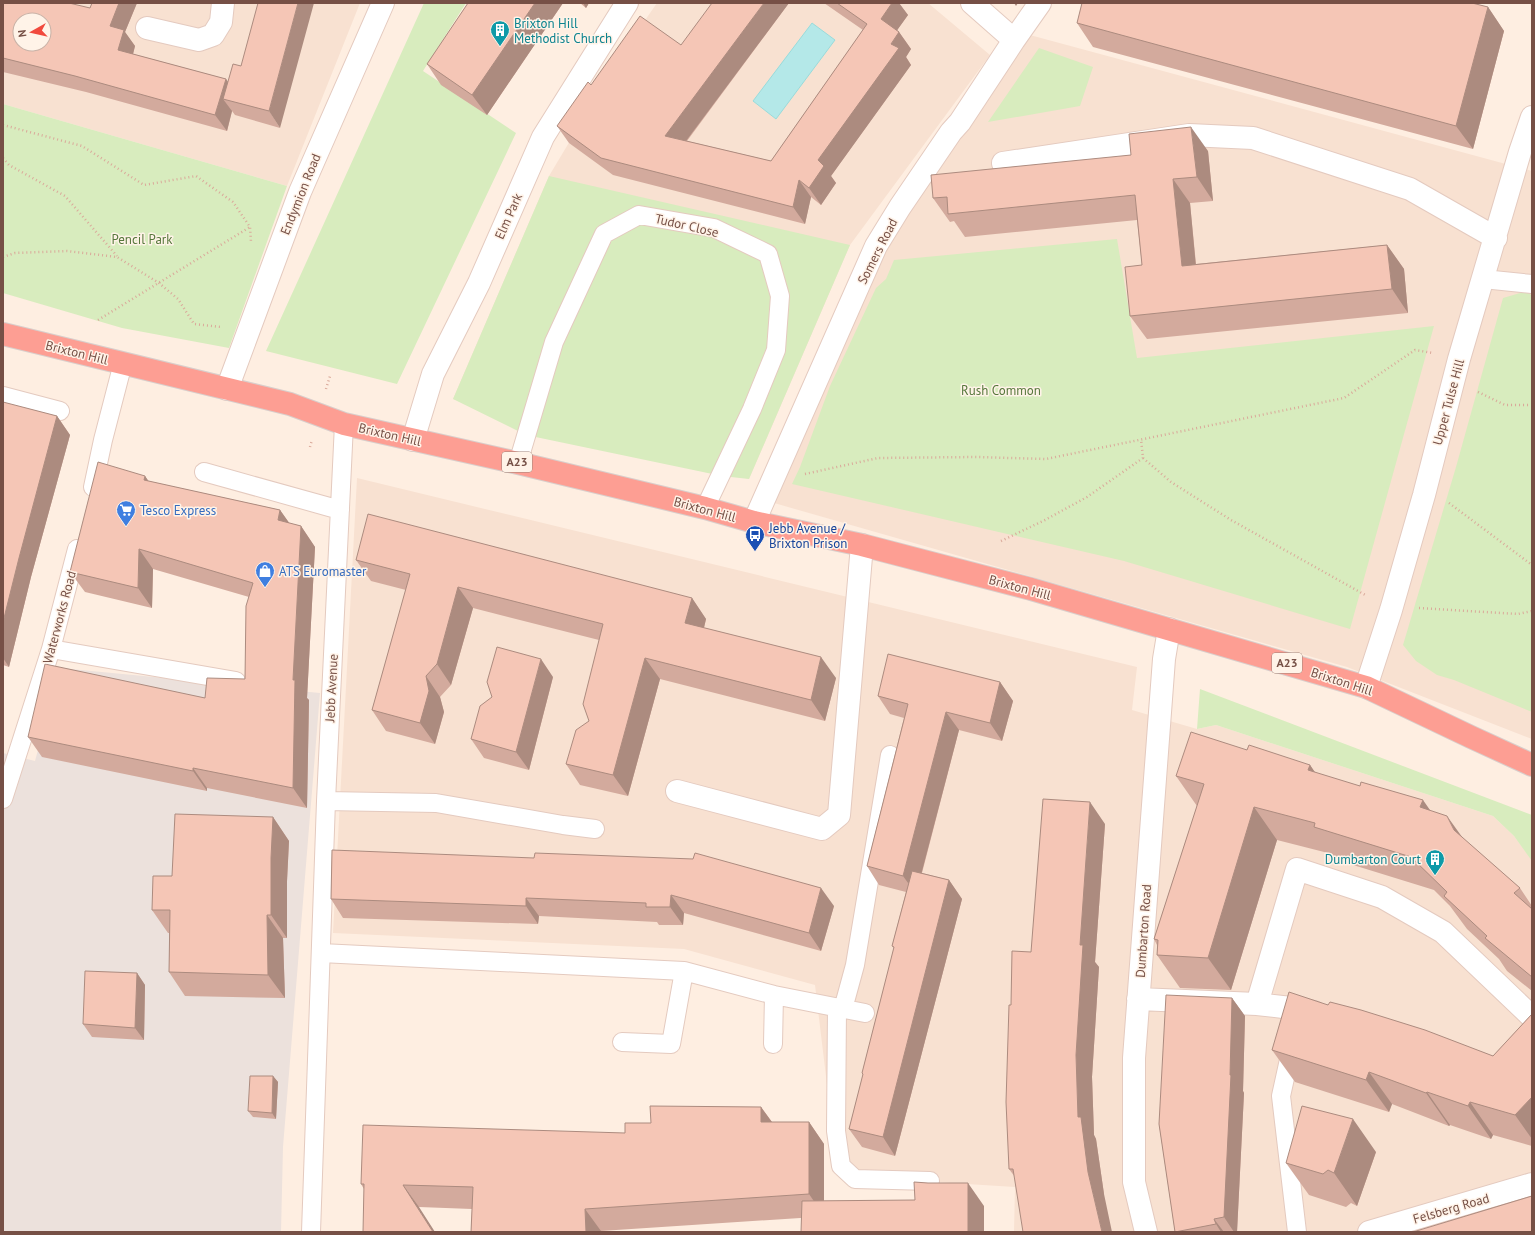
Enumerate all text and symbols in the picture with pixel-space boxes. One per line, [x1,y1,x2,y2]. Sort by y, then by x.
north arrow [12,12,52,52]
place label: Brixton Hill Methodist Church [514,15,612,47]
building icon: Brixton Hill Methodist Church [489,19,511,47]
text: N [15,29,30,38]
street label: Endymion Road [276,151,324,237]
street label: Elm Park [491,190,526,242]
street label: Tudor Close [653,210,720,241]
street label: Somers Road [854,215,901,287]
park label: Pencil Park [111,231,173,248]
street label: Brixton Hill [44,337,110,369]
street label: Upper Tulse Hill [1429,357,1468,447]
park label: Rush Common [961,382,1041,399]
street label: Brixton Hill [357,419,423,450]
road number: A23 [502,452,532,472]
street label: Brixton Hill [672,493,738,526]
supermarket icon: Tesco Express [115,499,137,527]
place label: Tesco Express [140,502,216,519]
place label: Jebb Avenue / Brixton Prison [768,520,847,552]
bus stop icon: Jebb Avenue / Brixton Prison [744,524,766,552]
shop icon: ATS Euromaster [254,560,276,588]
place label: ATS Euromaster [279,563,367,580]
street label: Waterworks Road [39,569,80,665]
street label: Brixton Hill [987,571,1053,604]
road number: A23 [1272,653,1302,673]
street label: Jebb Avenue [321,654,342,723]
street label: Brixton Hill [1309,664,1375,699]
building icon: Dumbarton Court [1424,848,1446,876]
place label: Dumbarton Court [1325,851,1422,868]
street label: Dumbarton Road [1132,884,1155,978]
street label: Felsberg Road [1411,1189,1491,1227]

